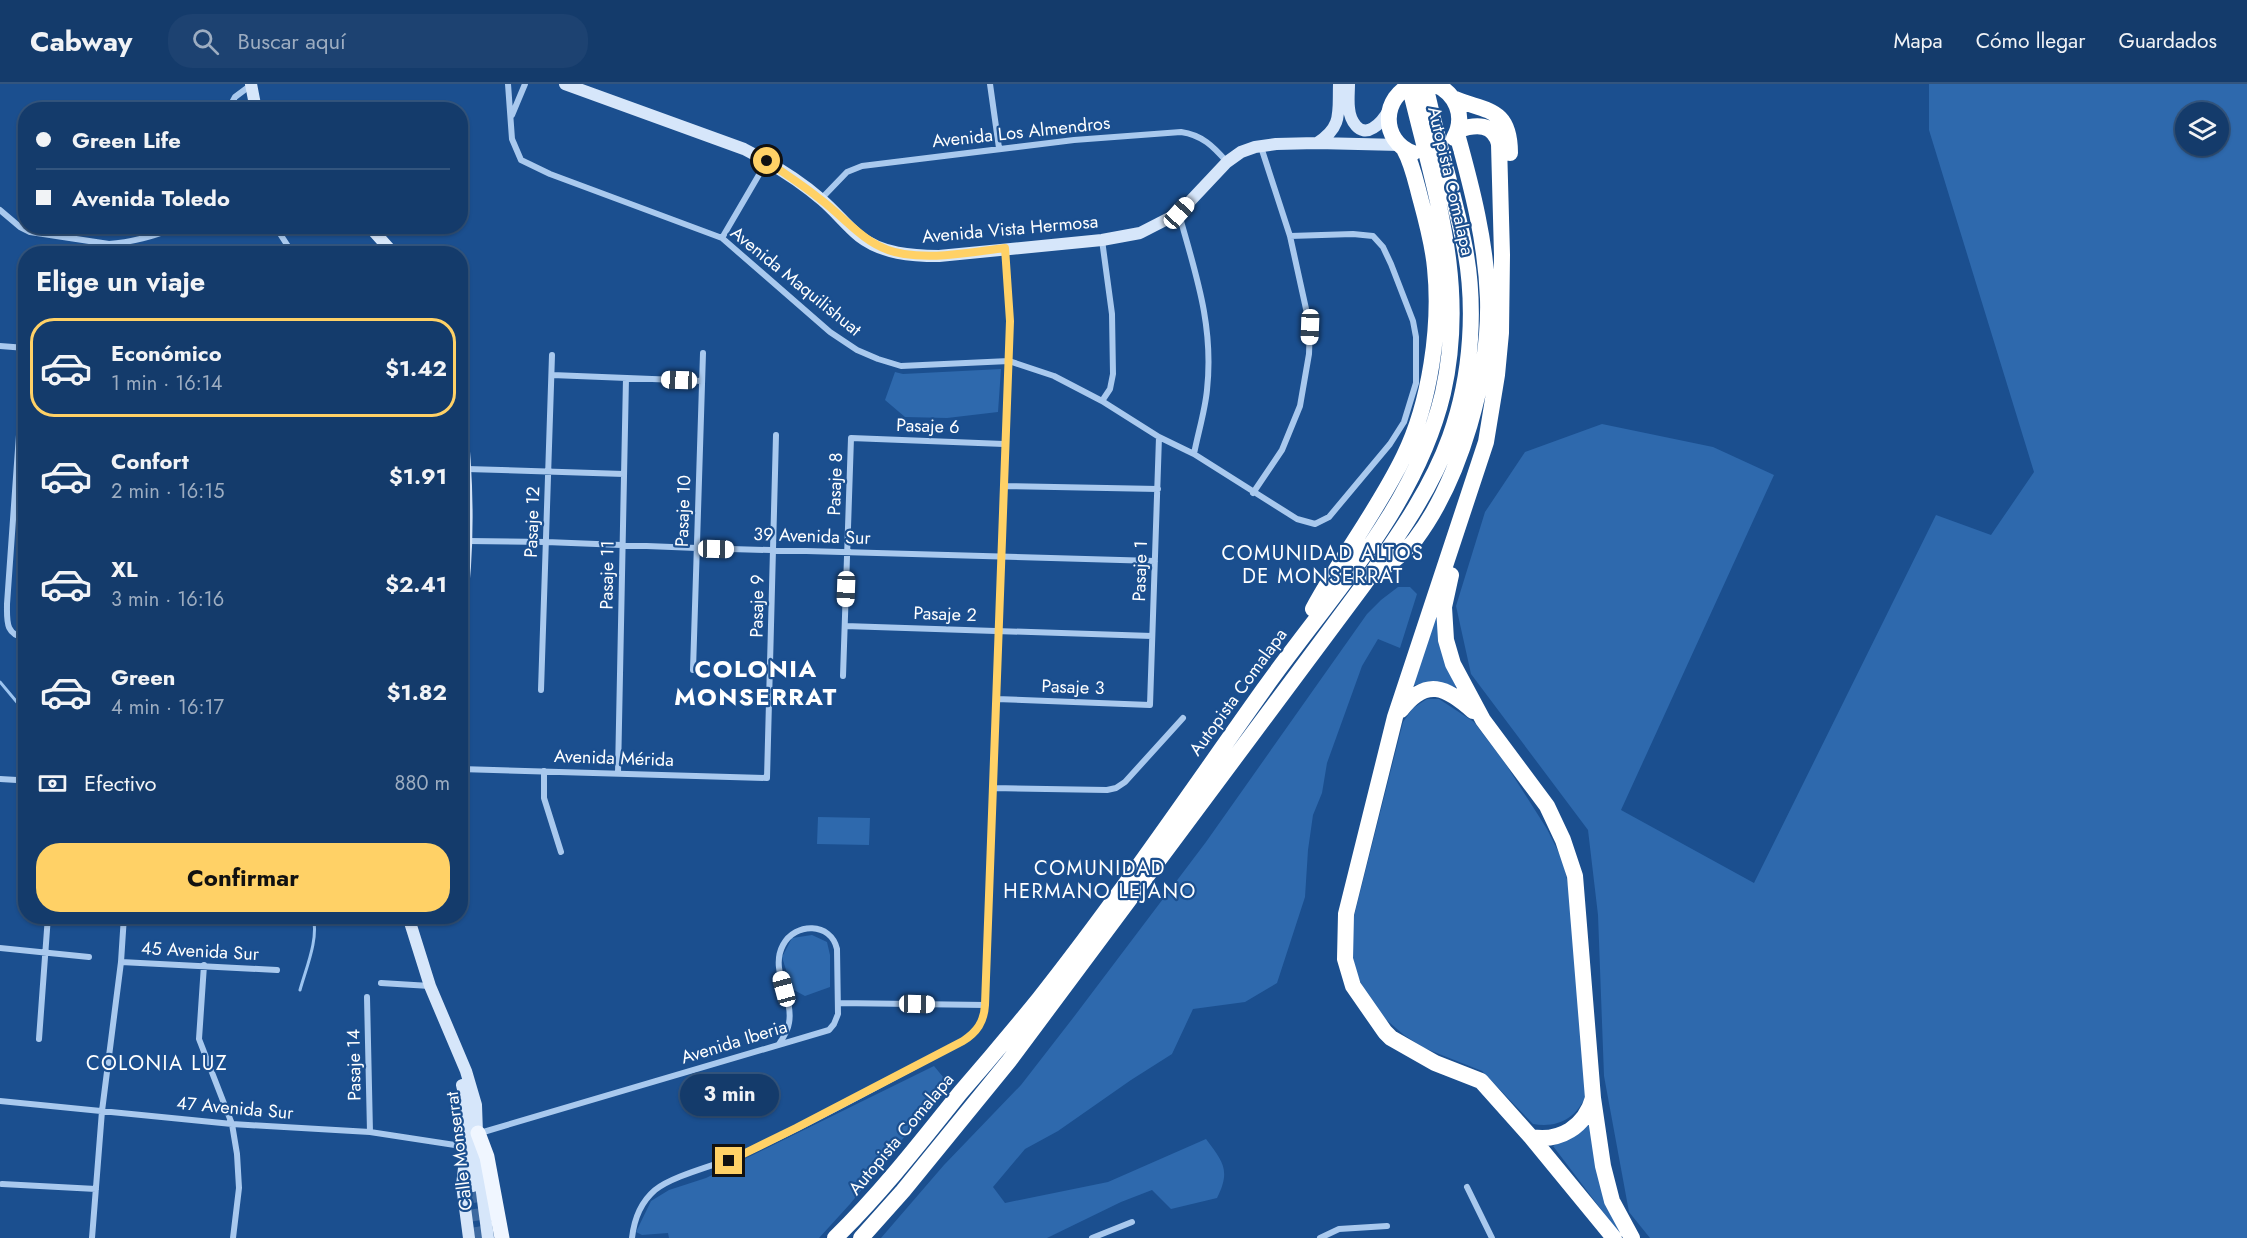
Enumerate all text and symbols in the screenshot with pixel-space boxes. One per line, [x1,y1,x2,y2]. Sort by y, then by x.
search box [168,14,588,68]
text: Cabway [30,21,132,62]
icon: search [189,25,222,58]
text: Buscar aquí [237,25,346,57]
text: Mapa [1893,26,1943,56]
text: Cómo llegar [1976,26,2085,56]
text: Guardados [2118,26,2217,56]
map controls [2175,102,2229,156]
button: layers [2175,102,2229,156]
street label: Autopista Comalapa [1421,104,1481,258]
street label: Avenida Los Almendros [931,110,1111,154]
text: Green Life [72,124,181,156]
route start [753,147,780,174]
text: Avenida Toledo [72,182,230,214]
car [1160,194,1198,232]
street label: Avenida Vista Hermosa [921,208,1099,250]
street label: Avenida Maquilishuat [725,220,868,342]
text: Elige un viaje [36,262,205,301]
car [1300,309,1320,345]
text: Económico [111,337,222,369]
icon: car [39,341,93,395]
text: $1.42 [385,352,447,384]
text: 1 min · 16:14 [111,369,222,398]
car [661,370,697,390]
street label: Pasaje 6 [896,412,960,440]
text: Confort [111,445,189,477]
icon: car [39,449,93,503]
street label: Pasaje 8 [821,452,849,516]
text: $1.91 [389,460,447,492]
street label: Pasaje 10 [669,474,697,547]
text: 2 min · 16:15 [111,477,224,506]
street label: Pasaje 12 [518,486,546,558]
street label: 39 Avenida Sur [753,521,872,551]
district label: COMUNIDAD ALTOS DE MONSERRAT [1222,539,1424,591]
street label: Pasaje 11 [593,540,621,610]
car [698,540,734,558]
street label: Pasaje 1 [1126,540,1154,602]
text: XL [111,553,138,585]
icon: car [39,557,93,611]
text: $2.41 [385,568,447,600]
car [836,571,856,607]
street label: Pasaje 9 [743,574,771,638]
text: 3 min · 16:16 [111,585,224,614]
street label: Pasaje 2 [913,600,977,628]
street label: Autopista Comalapa [1183,623,1293,761]
district label: COLONIA MONSERRAT [674,651,838,714]
text: Green [111,661,175,693]
icon: car [39,665,93,719]
street label: Pasaje 3 [1041,673,1105,701]
text: $1.82 [387,676,447,708]
text: 4 min · 16:17 [111,693,224,722]
street label: Avenida Mérida [554,743,674,773]
icon: cash [36,767,69,800]
text: Efectivo [84,767,157,799]
text: 880 m [395,769,450,798]
button: Confirmar [36,843,450,912]
district label: COMUNIDAD HERMANO LEJANO [1003,854,1197,906]
street label: 45 Avenida Sur [140,935,260,967]
car [771,969,797,1009]
car [899,995,935,1013]
street label: Avenida Iberia [678,1014,790,1070]
street label: Pasaje 14 [340,1029,368,1101]
district label: COLONIA LUZ [86,1049,228,1078]
street label: Autopista Comalapa [842,1067,960,1201]
callout: 3 min [680,1074,778,1116]
text: 3 min [704,1080,755,1109]
street label: Calle Monserrat [439,1089,479,1212]
street label: 47 Avenida Sur [175,1090,295,1126]
route end [715,1147,742,1174]

